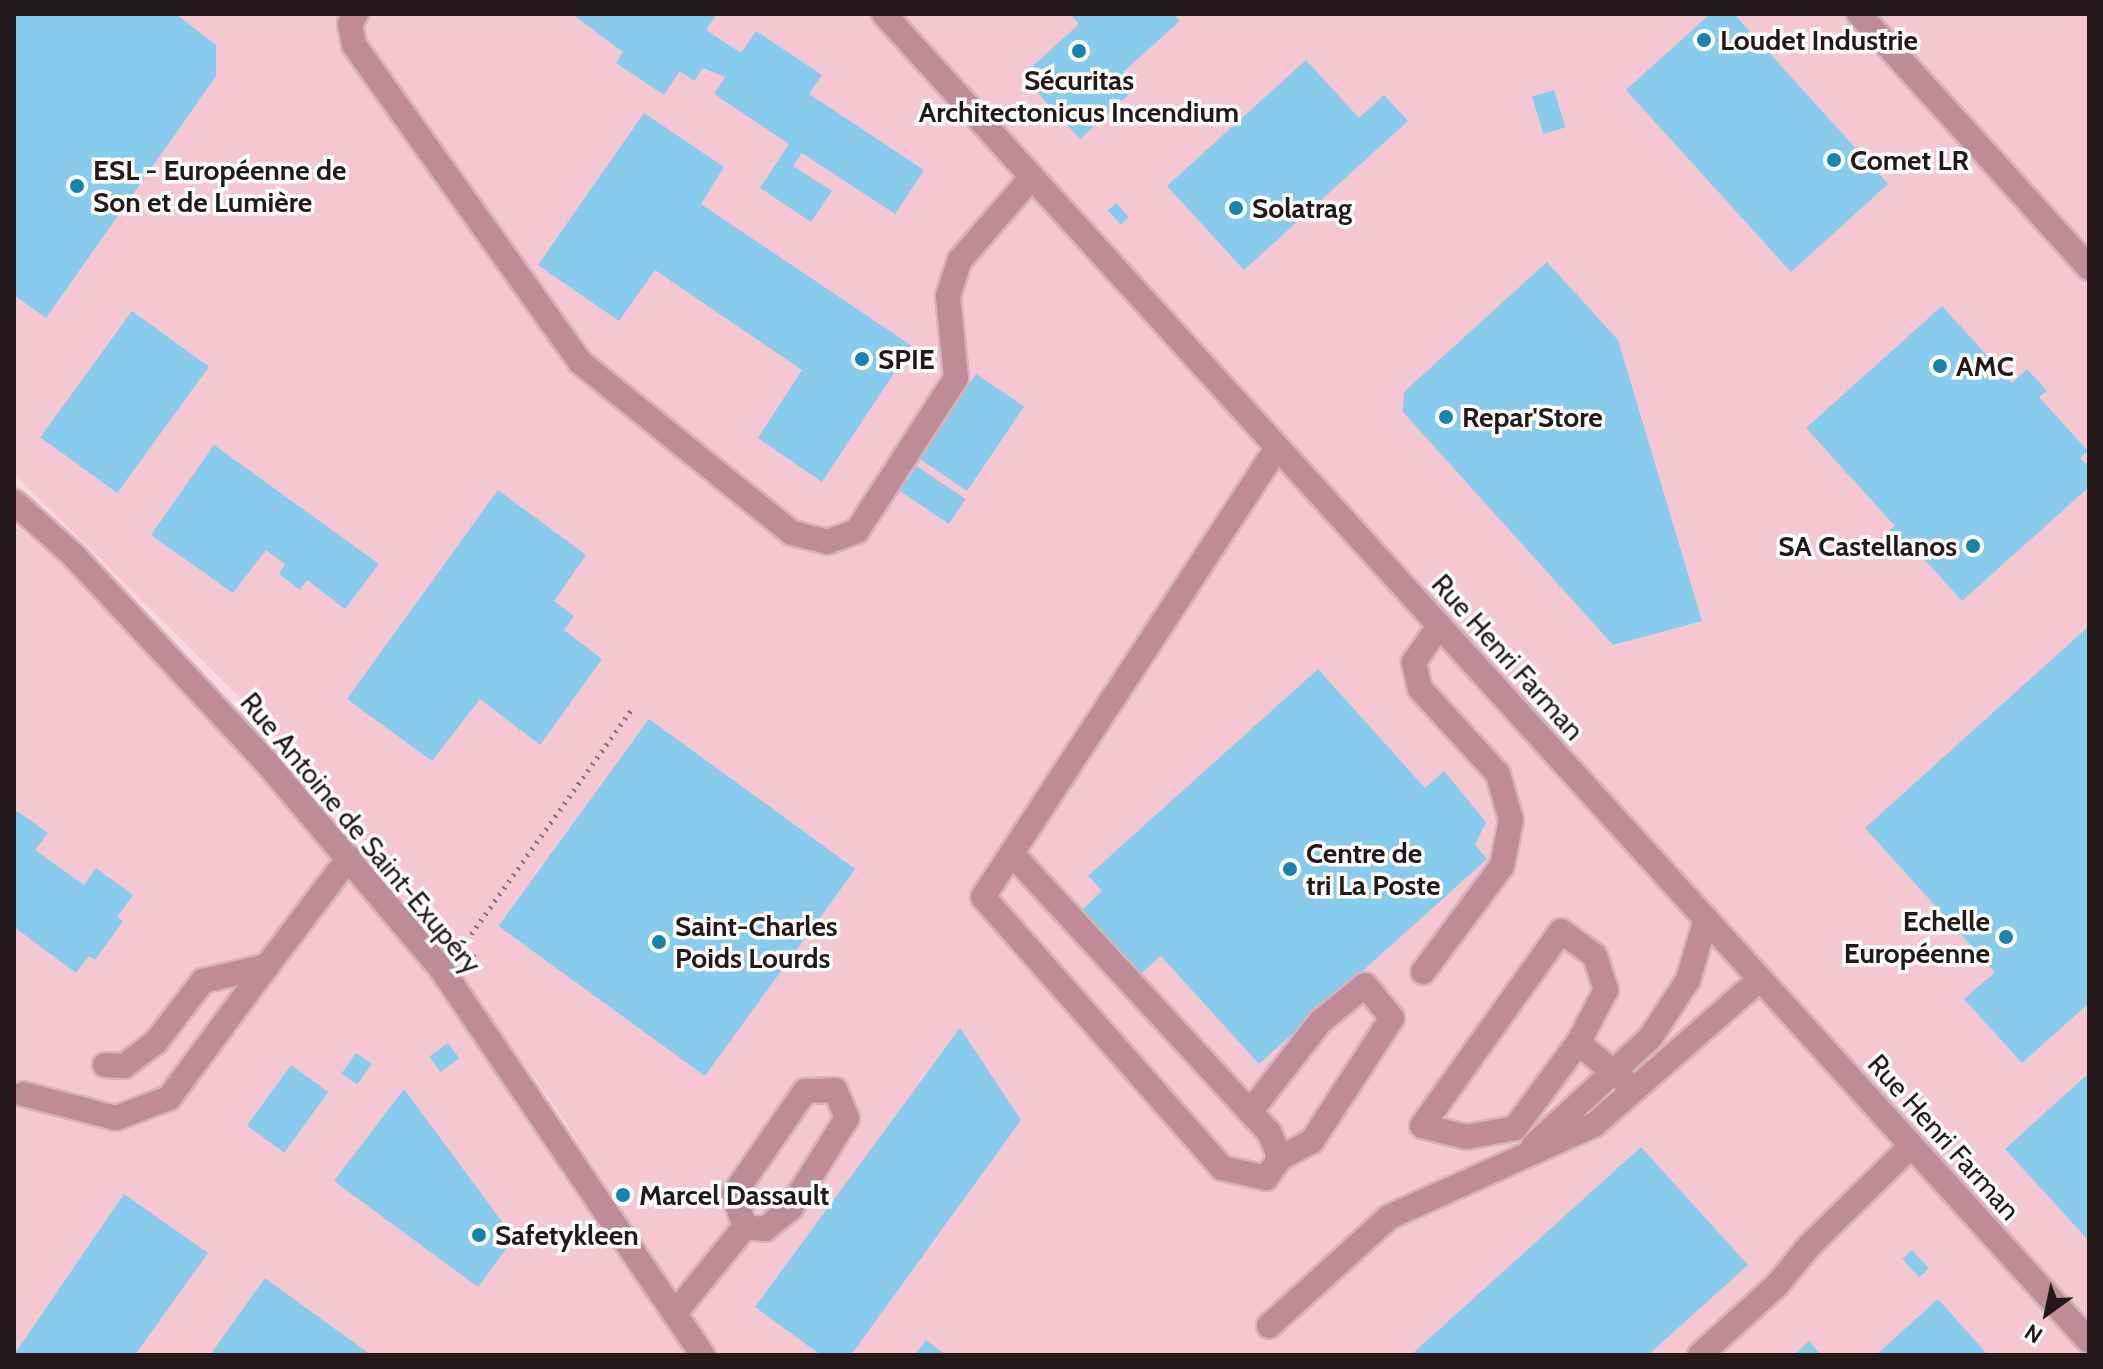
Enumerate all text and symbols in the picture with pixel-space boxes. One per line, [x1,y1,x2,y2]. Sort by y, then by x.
place label: Loudet Industrie [1720,23,1918,57]
marker: Loudet Industrie [1695,31,1713,49]
marker: Sécuritas Architectonicus Incendium [1070,42,1088,60]
place label: Sécuritas Architectonicus Incendium [919,63,1239,129]
place label: Comet LR [1850,143,1969,177]
marker: Comet LR [1825,151,1843,169]
place label: ESL - Européenne de Son et de Lumière [93,153,346,219]
marker: ESL - Européenne de Son et de Lumière [68,177,86,195]
place label: Solatrag [1252,191,1352,225]
marker: Solatrag [1227,199,1245,217]
place label: SPIE [878,342,935,376]
place label: AMC [1956,349,2014,383]
marker: SPIE [853,350,871,368]
marker: AMC [1931,357,1949,375]
place label: Repar'Store [1462,400,1603,434]
marker: Repar'Store [1437,408,1455,426]
place label: SA Castellanos [1778,529,1957,563]
marker: SA Castellanos [1964,537,1982,555]
street label: Rue Henri Farman [1425,567,1591,747]
street label: Rue Antoine de Saint-Exupéry [234,686,488,980]
place label: Centre de tri La Poste [1306,836,1440,902]
marker: Centre de tri La Poste [1281,860,1299,878]
place label: Echelle Européenne [1844,904,1990,970]
place label: Saint-Charles Poids Lourds [675,909,838,975]
marker: Echelle Européenne [1997,928,2015,946]
marker: Saint-Charles Poids Lourds [650,933,668,951]
street label: Rue Henri Farman [1861,1047,2027,1227]
place label: Marcel Dassault [639,1178,829,1212]
marker: Marcel Dassault [614,1186,632,1204]
place label: Safetykleen [495,1218,639,1252]
marker: Safetykleen [470,1226,488,1244]
north arrow [2007,1273,2087,1353]
text: N [2020,1318,2048,1349]

